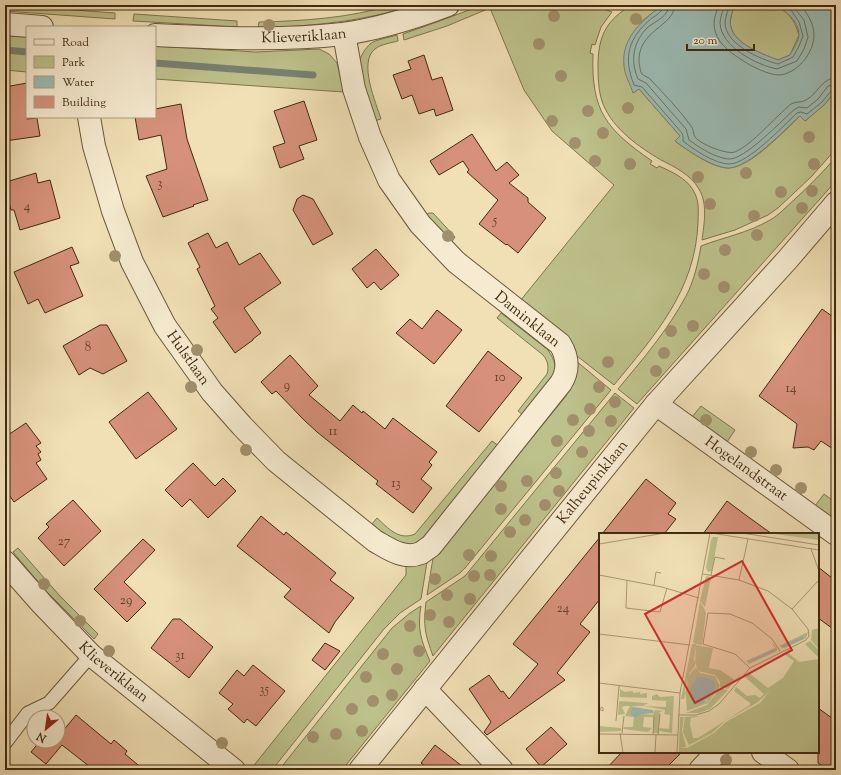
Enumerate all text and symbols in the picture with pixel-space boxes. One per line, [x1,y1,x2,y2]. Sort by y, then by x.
street label: Klieveriklaan [261,23,348,49]
legend [26,26,156,118]
scale bar [687,26,754,52]
text: 20 m [693,32,718,50]
text: Road [62,34,89,52]
text: Park [62,54,85,72]
text: Water [62,74,95,92]
text: Building [62,94,106,112]
house number: 3 [157,175,163,193]
house number: 4 [24,198,31,216]
house number: 5 [492,212,498,230]
street label: Daminklaan [490,287,565,353]
street label: Hulstlaan [161,327,215,390]
house number: 8 [85,339,91,357]
house number: 10 [494,369,506,387]
house number: 9 [284,377,290,395]
house number: 14 [786,380,797,398]
house number: 11 [329,423,338,441]
street label: Hogelandstraat [700,432,792,506]
street label: Kalheupinklaan [552,436,633,529]
house number: 13 [391,475,401,493]
house number: 27 [58,533,71,551]
inset map [599,533,819,753]
house number: 29 [120,592,132,610]
house number: 24 [557,600,570,618]
street label: Klieveriklaan [73,637,153,708]
house number: 31 [175,647,185,665]
house number: 35 [259,681,269,699]
north arrow [26,709,66,749]
text: N [34,728,50,746]

